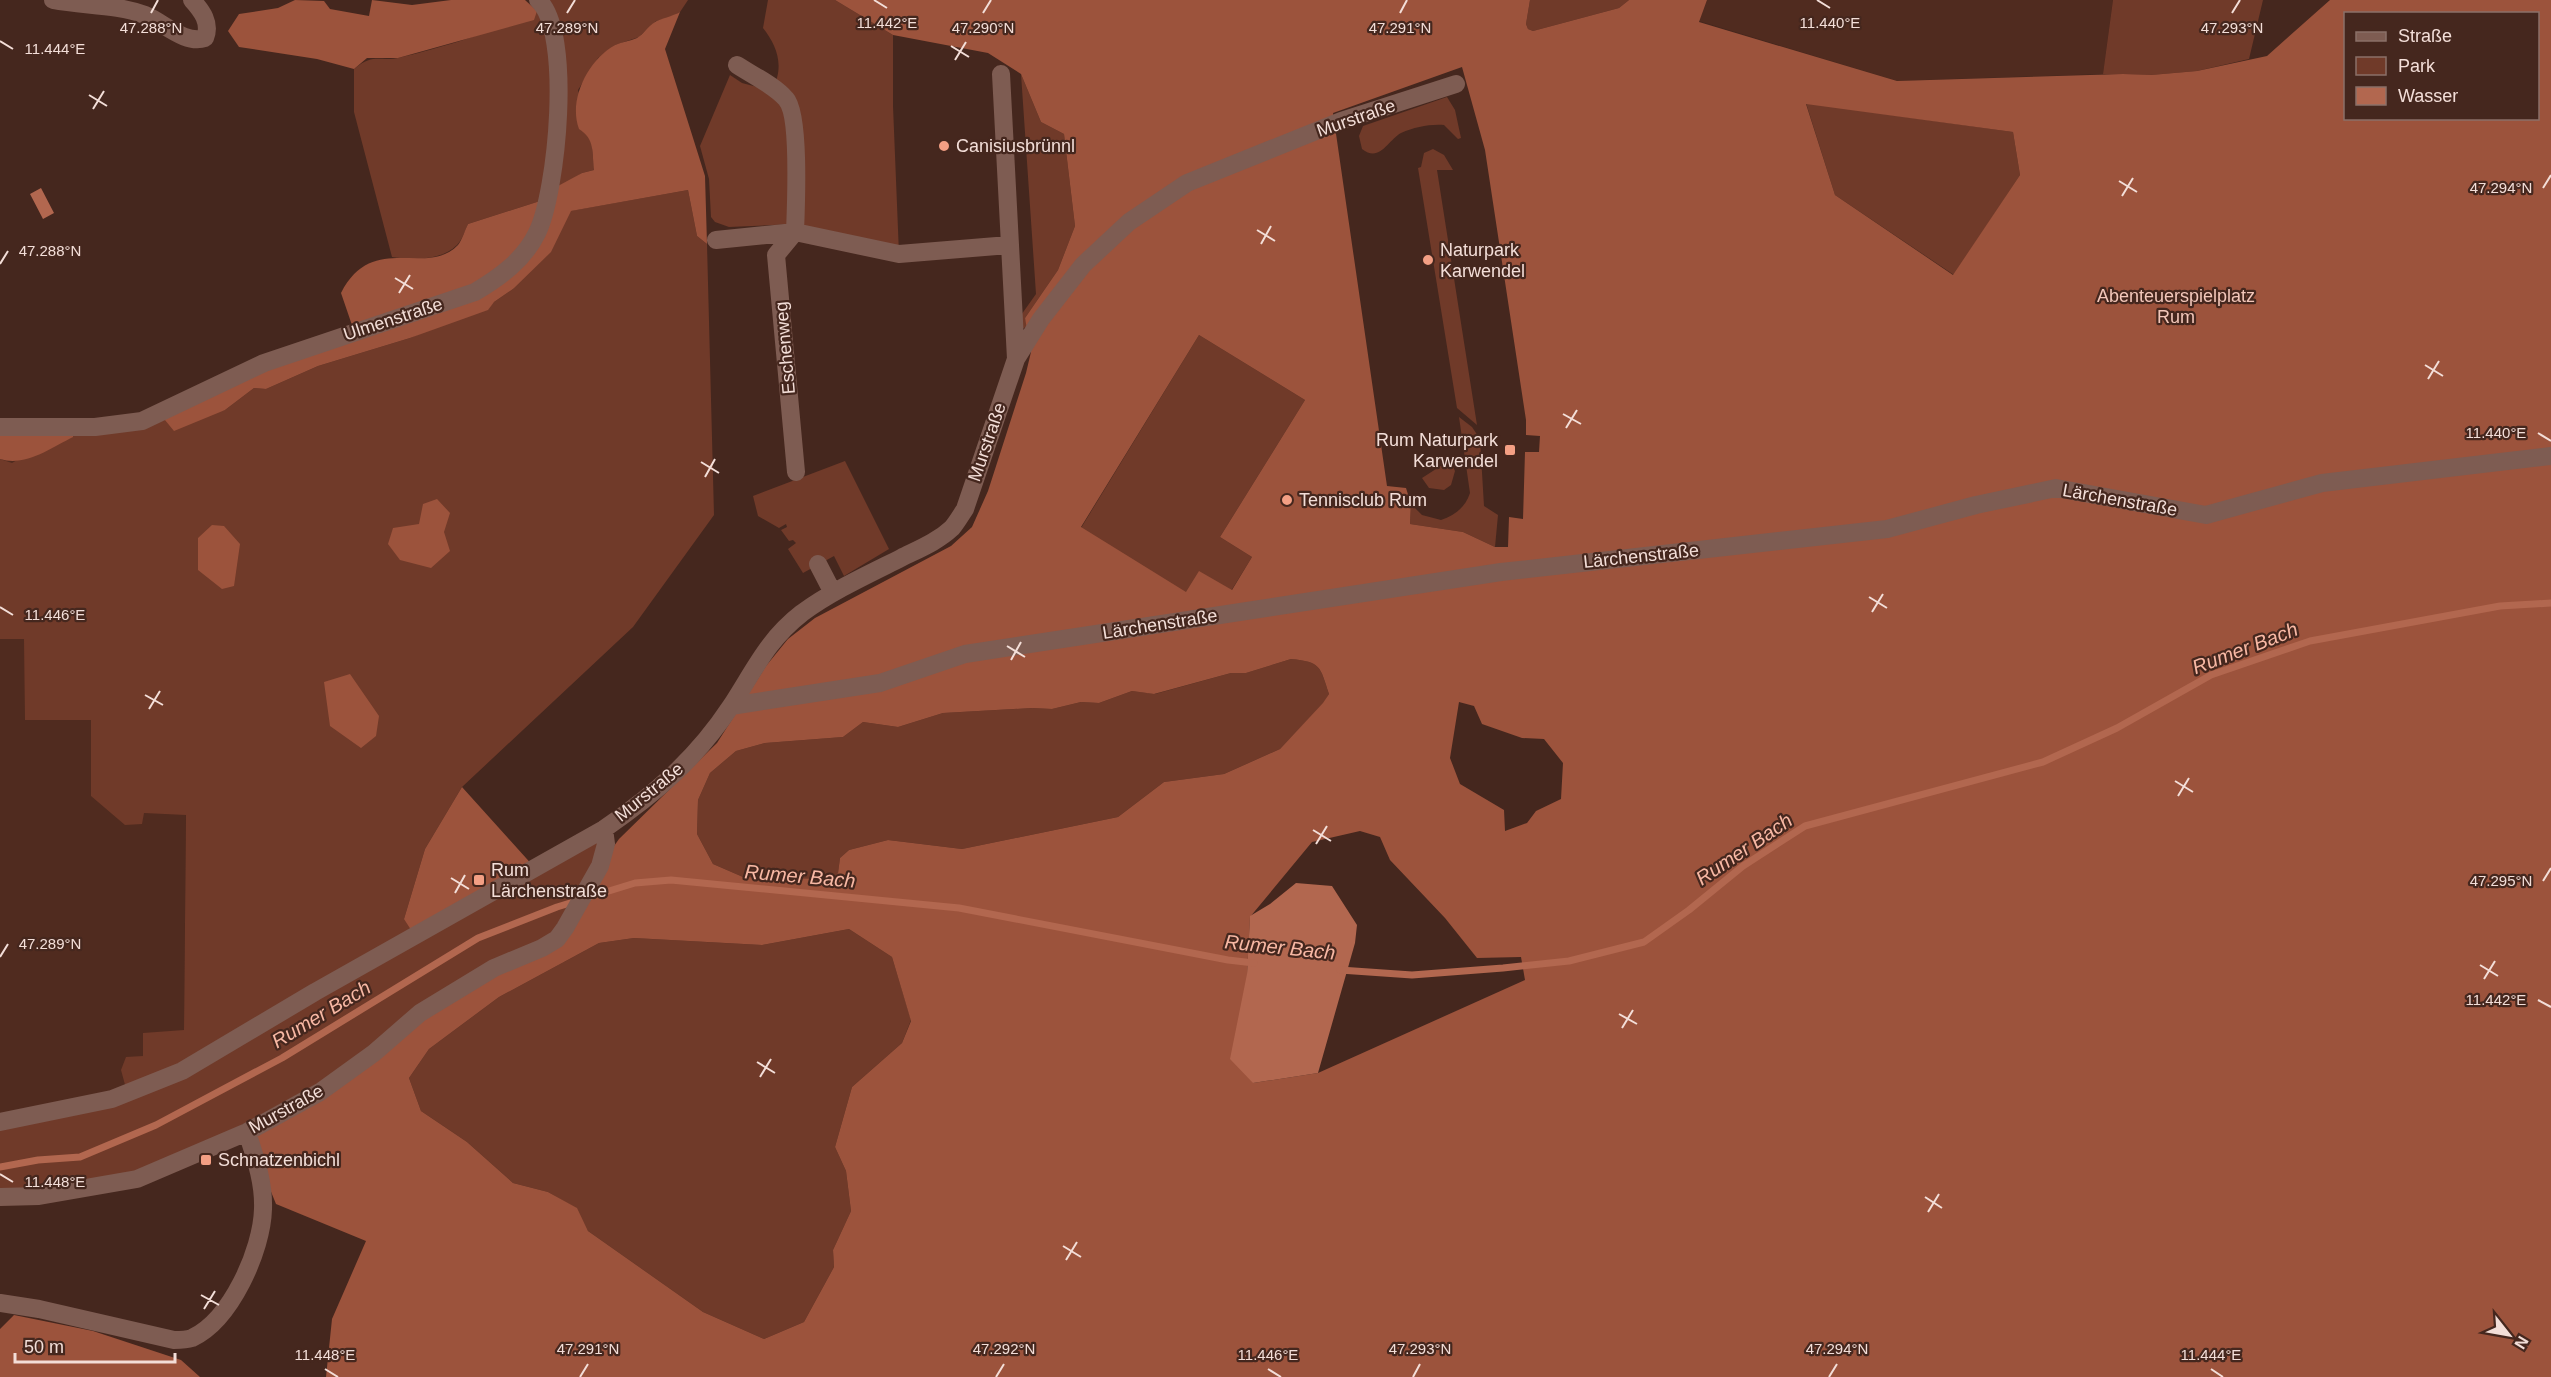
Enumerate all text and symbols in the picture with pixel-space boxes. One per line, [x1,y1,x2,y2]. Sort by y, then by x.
legend [2344,12,2539,120]
text: 11.442°E [857,14,917,31]
text: 11.440°E [1800,14,1860,31]
text: 47.288°N [120,19,182,36]
text: 47.289°N [536,19,598,36]
text: 47.290°N [952,19,1014,36]
text: 47.291°N [1369,19,1431,36]
text: 47.293°N [2201,19,2263,36]
text: Straße [2398,26,2452,46]
text: 11.444°E [25,40,85,57]
text: Park [2398,56,2436,76]
text: Wasser [2398,86,2458,106]
street label: Murstraße [1314,95,1398,141]
place label: Canisiusbrünnl [956,136,1075,156]
marker: Canisiusbrünnl [937,139,951,153]
text: 47.294°N [2470,179,2532,196]
place label: Naturpark Karwendel [1440,240,1525,281]
text: 47.288°N [19,242,81,259]
marker: Naturpark Karwendel [1421,253,1435,267]
park label: Abenteuerspielplatz Rum [2097,286,2255,327]
street label: Ulmenstraße [341,294,445,344]
street label: Eschenweg [771,301,799,395]
street label: Murstraße [964,400,1010,484]
text: 11.440°E [2466,424,2526,441]
place label: Rum Naturpark Karwendel [1376,430,1499,471]
marker: Rum Naturpark Karwendel [1503,443,1517,457]
street label: Lärchenstraße [2061,480,2179,520]
place label: Tennisclub Rum [1299,490,1427,510]
marker: Tennisclub Rum [1280,493,1294,507]
street label: Lärchenstraße [1582,540,1700,572]
street label: Lärchenstraße [1101,605,1219,643]
text: 11.446°E [25,606,85,623]
water label: Rumer Bach [2189,618,2301,678]
street label: Murstraße [611,758,687,826]
water label: Rumer Bach [1692,809,1796,889]
place label: Rum Lärchenstraße [491,860,607,901]
water label: Rumer Bach [744,860,856,892]
text: 47.295°N [2470,872,2532,889]
marker: Rum Lärchenstraße [472,873,486,887]
water label: Rumer Bach [1224,930,1336,964]
text: 47.289°N [19,935,81,952]
water label: Rumer Bach [268,976,374,1052]
text: 11.442°E [2466,991,2526,1008]
street label: Murstraße [245,1080,327,1138]
place label: Schnatzenbichl [218,1150,340,1170]
marker: Schnatzenbichl [199,1153,213,1167]
text: 11.448°E [25,1173,85,1190]
north arrow [2479,1305,2539,1365]
scale bar [15,1326,176,1364]
text: N [2511,1333,2532,1352]
text: 50 m [24,1337,64,1357]
text: 47.291°N [557,1340,619,1357]
text: 47.292°N [973,1340,1035,1357]
text: 47.293°N [1389,1340,1451,1357]
text: 47.294°N [1806,1340,1868,1357]
text: 11.448°E [295,1346,355,1363]
text: 11.446°E [1238,1346,1298,1363]
text: 11.444°E [2181,1346,2241,1363]

